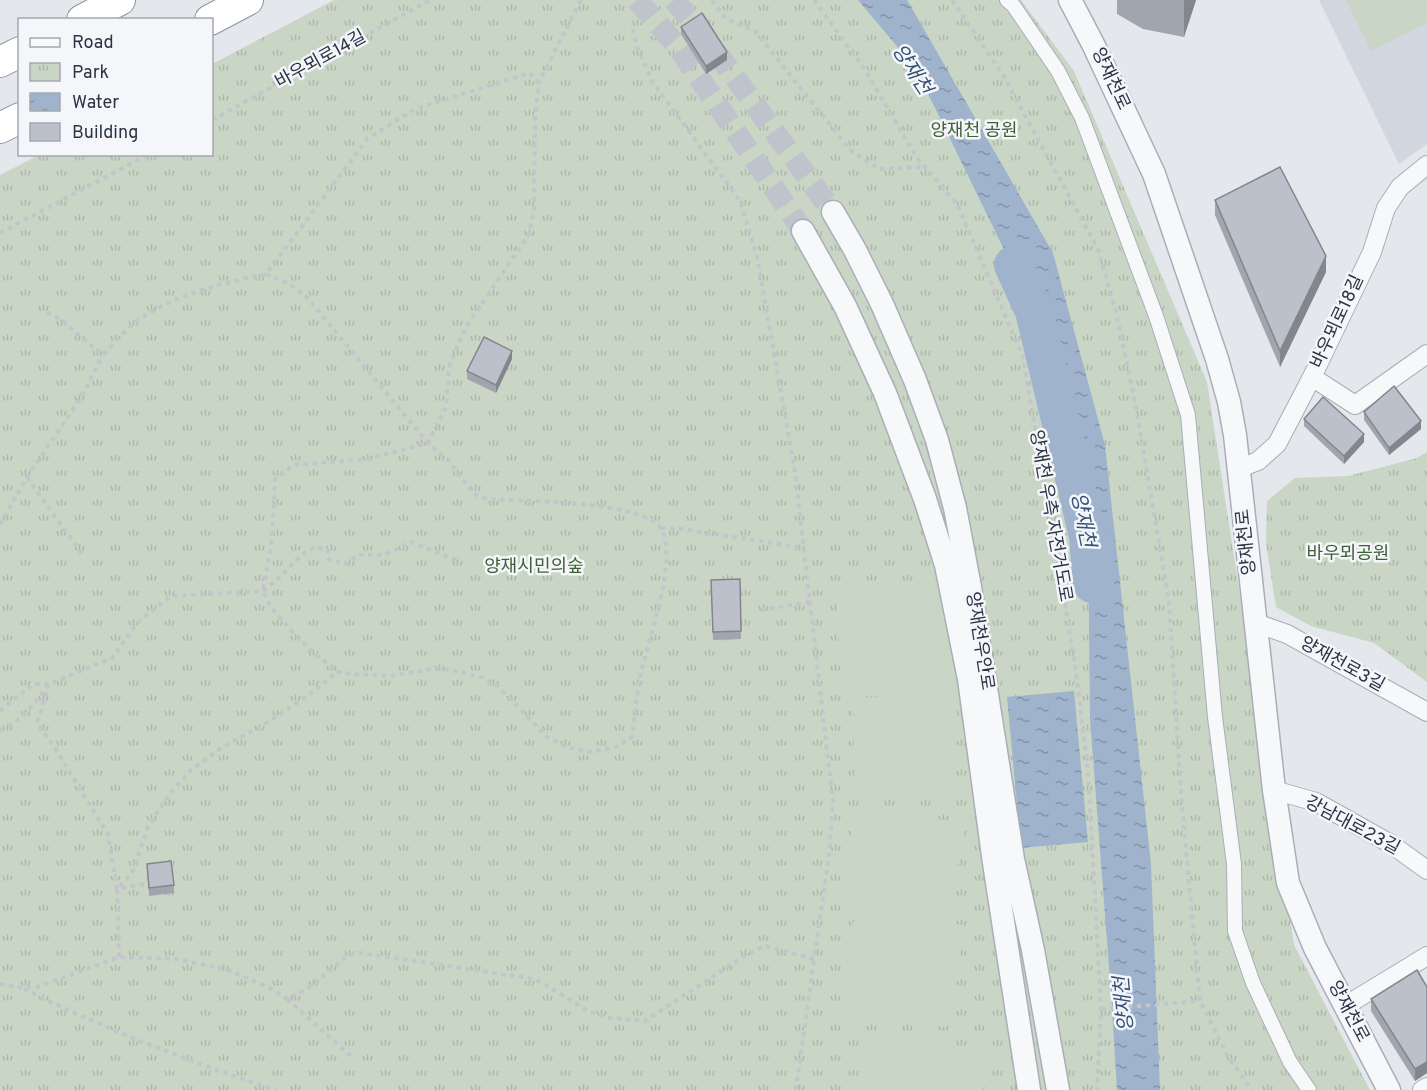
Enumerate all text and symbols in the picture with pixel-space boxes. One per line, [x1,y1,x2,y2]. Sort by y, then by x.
legend [18,18,213,156]
street label: 바우뫼로14길 [272,26,370,94]
text: Road [72,32,114,55]
water label: 양재천 [885,40,938,102]
street label: 양재천로 [1086,44,1134,114]
text: Park [72,62,109,85]
text: Water [72,92,119,115]
park label: 양재천 공원 [930,120,1018,143]
text: Building [72,122,138,145]
street label: 바우뫼로18길 [1306,272,1370,372]
street label: 양재천 우측 자전거도로 [1024,428,1076,604]
water label: 양재천 [1064,490,1101,552]
street label: 양재천로 [1232,508,1262,576]
park label: 바우뫼공원 [1307,543,1389,566]
park label: 양재시민의숲 [484,556,584,579]
street label: 양재천우안로 [960,590,998,692]
street label: 양재천로3길 [1295,632,1389,698]
street label: 강남대로23길 [1300,791,1404,861]
water label: 양재천 [1109,973,1140,1033]
street label: 양재천로 [1322,977,1374,1047]

